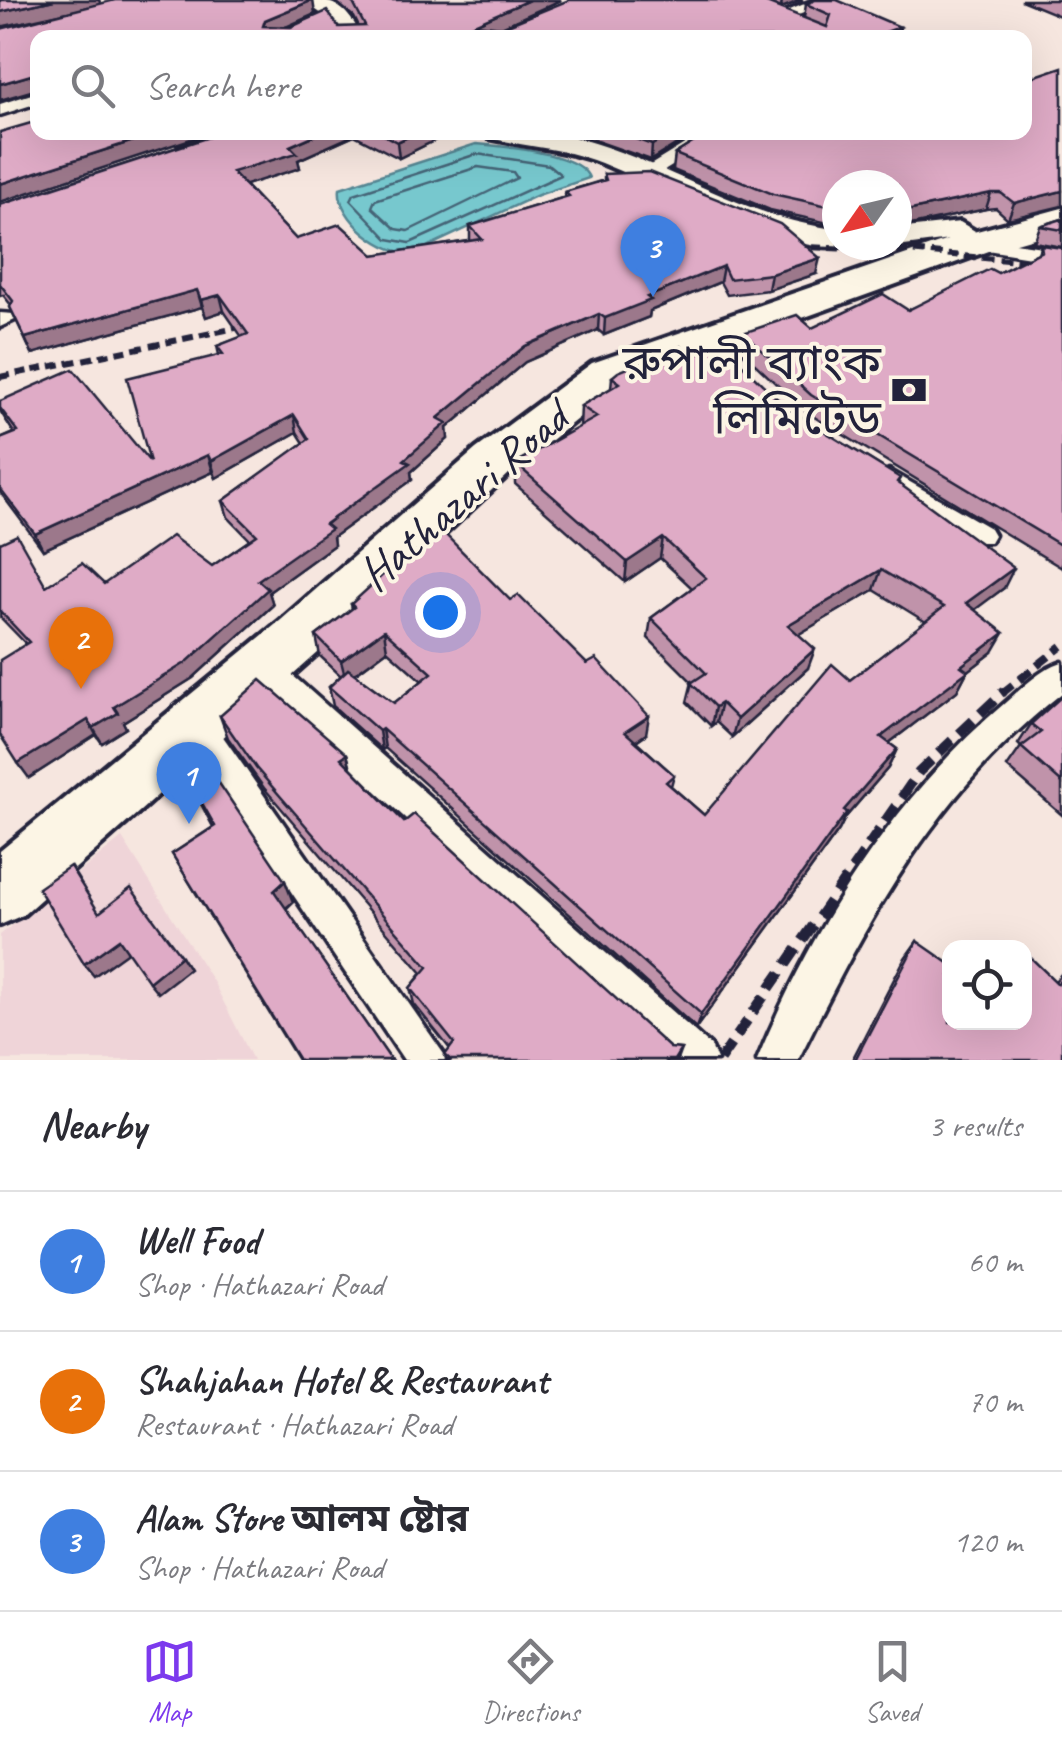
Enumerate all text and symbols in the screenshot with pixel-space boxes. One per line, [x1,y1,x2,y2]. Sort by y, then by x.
search box [30,30,1032,140]
icon: search [65,58,120,113]
text: Search here [145,62,300,109]
north arrow [822,170,912,260]
pin: 3 [620,214,686,297]
place label: রুপালী ব্যাংক লিমিটেড [621,333,882,448]
bank icon: রুপালী ব্যাংক লিমিটেড [890,371,928,409]
street label: Hathazari Road [345,384,585,603]
your location [415,587,466,638]
pin: 2 [48,606,114,689]
pin: 1 [156,742,222,824]
map controls [942,940,1032,1030]
button: locate [942,940,1032,1030]
text: Nearby [40,1099,146,1152]
text: 3 results [928,1105,1022,1146]
text: Well Food [135,1217,259,1264]
text: 1 [65,1241,80,1282]
text: 60 m [968,1241,1022,1282]
text: Shop · Hathazari Road [135,1264,383,1305]
text: Shahjahan Hotel & Restaurant [135,1357,548,1404]
text: 2 [65,1381,80,1422]
text: 70 m [968,1381,1022,1422]
text: Restaurant · Hathazari Road [135,1404,453,1445]
text: Alam Store আলম ষ্টোর [135,1495,469,1542]
text: 3 [65,1521,80,1562]
text: 120 m [953,1521,1022,1562]
text: Shop · Hathazari Road [135,1547,383,1588]
tab: Map [142,1634,197,1729]
tab: Directions [482,1634,580,1729]
tab: Saved [865,1634,920,1729]

